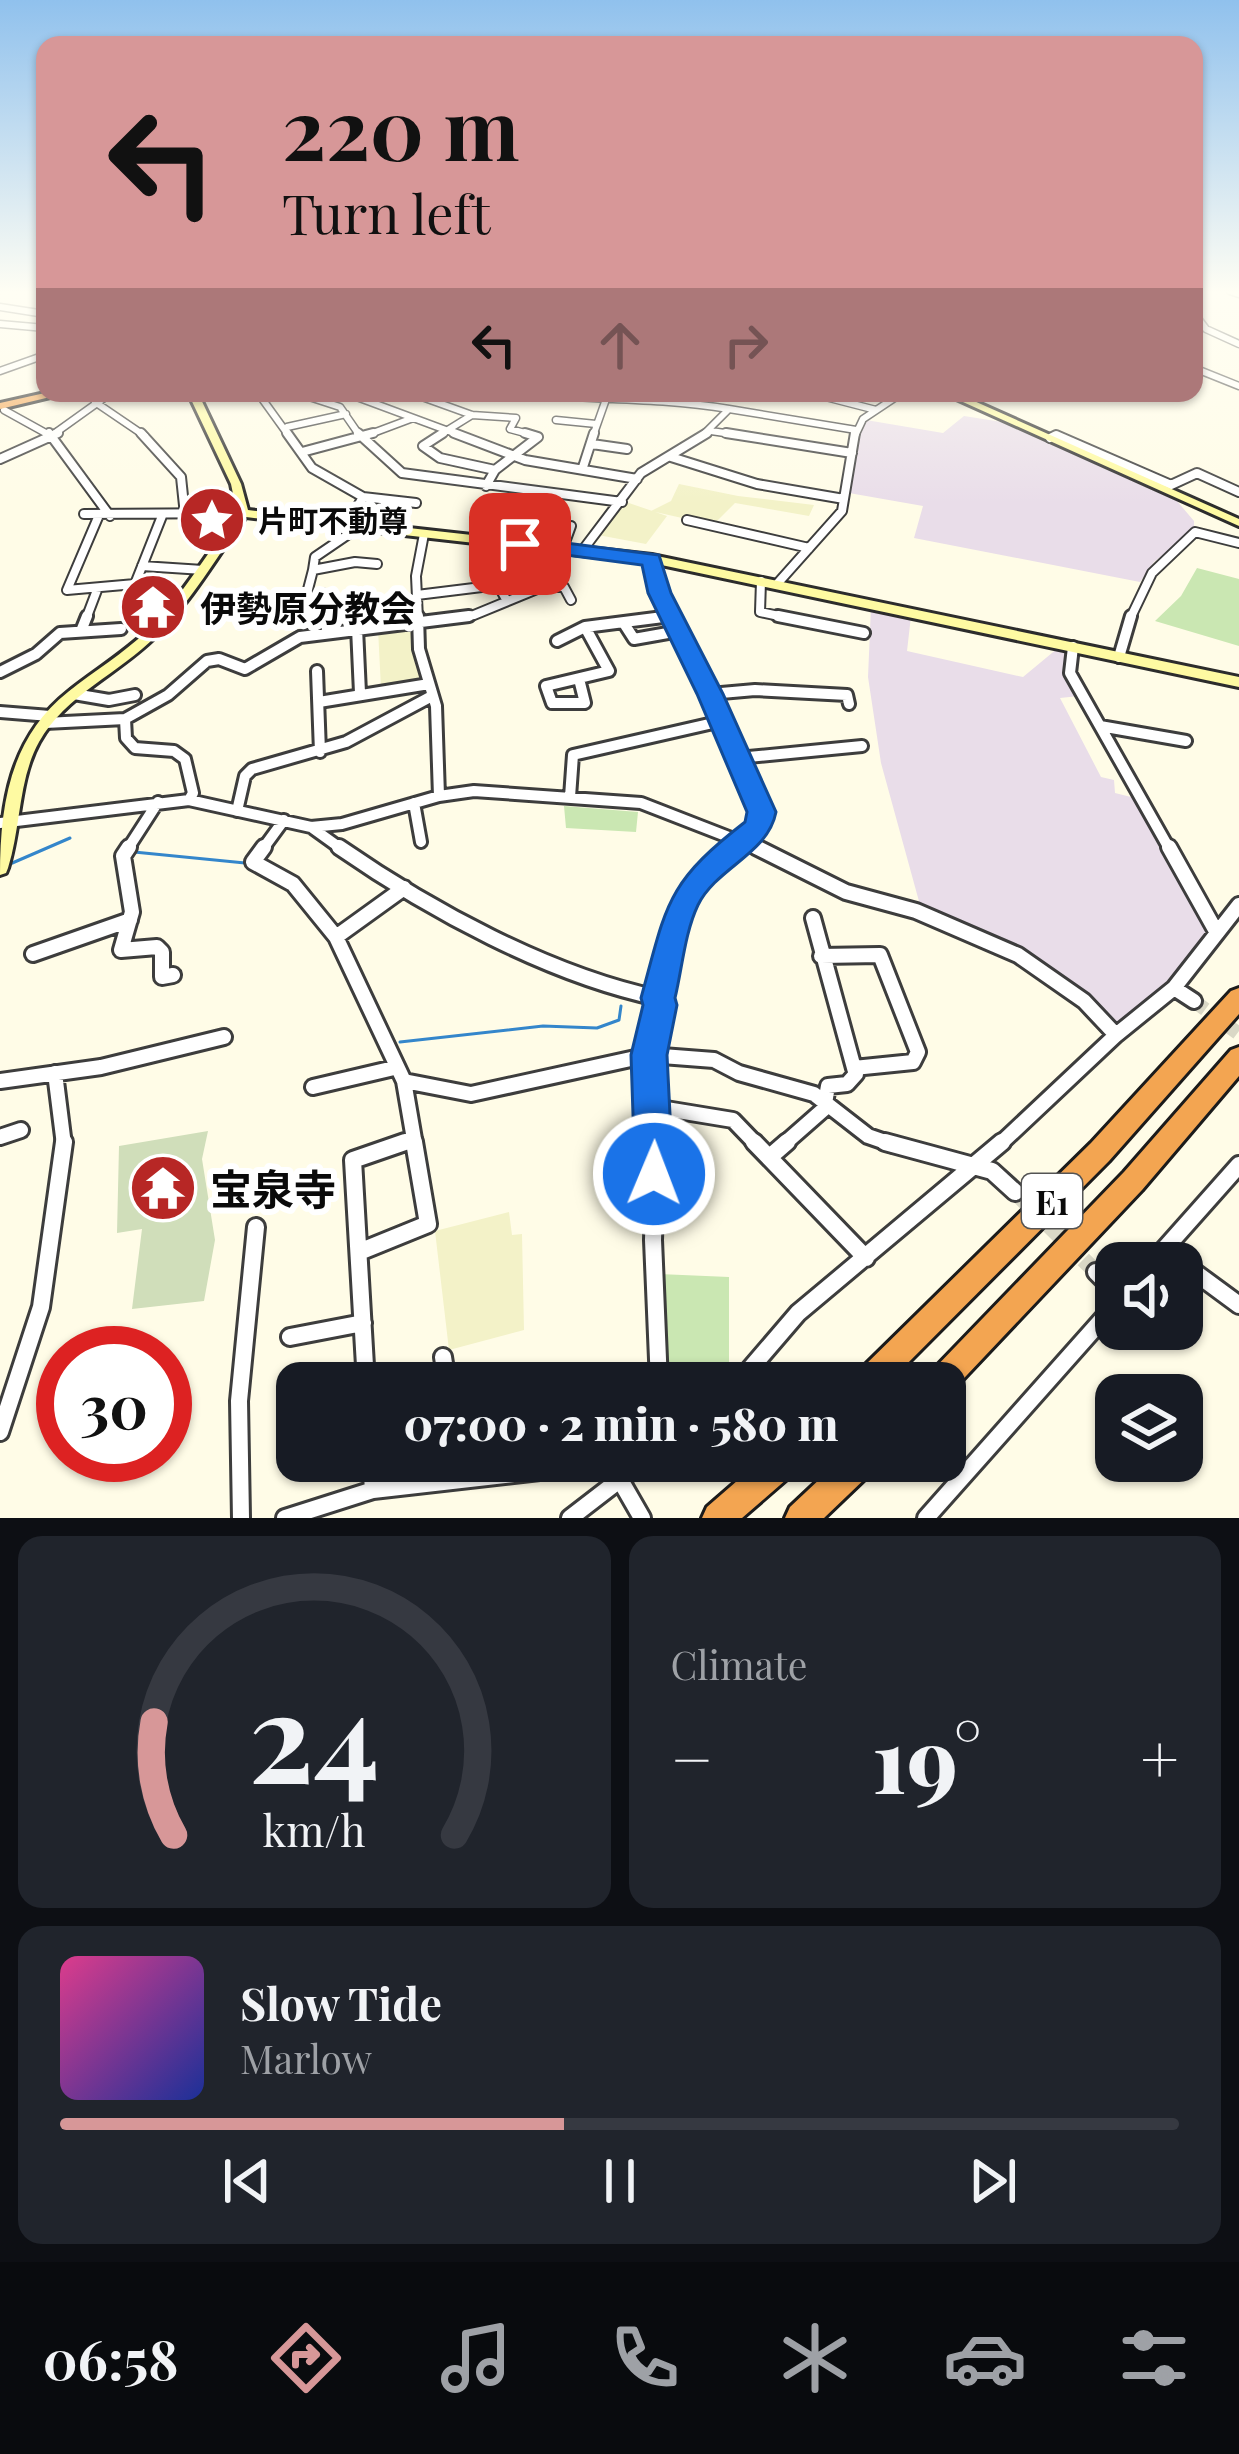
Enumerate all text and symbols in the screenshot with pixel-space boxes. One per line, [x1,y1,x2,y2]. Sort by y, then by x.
text: 220 m [282,70,520,182]
icon: left [84,84,240,240]
text: Turn left [282,177,491,249]
icon: left [461,312,527,378]
icon: ahead [587,312,653,378]
icon: right [713,312,779,378]
place icon: 片町不動尊 [177,485,247,555]
pin [469,493,571,595]
place label: 片町不動尊 [258,500,408,540]
icon: arrive [487,511,553,577]
temple icon: 伊勢原分教会 [118,572,188,642]
place label: 伊勢原分教会 [200,583,416,631]
position arrow [591,1111,717,1237]
temple icon: 宝泉寺 [128,1153,198,1223]
place label: 宝泉寺 [210,1160,336,1216]
road number: E1 [1022,1174,1082,1228]
map controls [1095,1242,1203,1482]
button: sound [1095,1242,1203,1350]
speed limit sign: 30 [36,1326,192,1482]
button: layers [1095,1374,1203,1482]
text: 07:00 · 2 min · 580 m [403,1392,839,1452]
text: Climate [671,1638,808,1690]
text: 24 [249,1649,380,1815]
text: 19° [872,1697,981,1817]
text: − [671,1713,713,1801]
text: + [1140,1713,1179,1801]
text: km/h [263,1801,366,1858]
text: Slow Tide [240,1972,442,2032]
text: Marlow [240,2032,372,2084]
icon: previous [214,2148,280,2214]
icon: pause [587,2148,653,2214]
icon: next [960,2148,1026,2214]
icon: directions [264,2316,348,2400]
icon: music [434,2316,518,2400]
icon: phone [603,2316,687,2400]
icon: climate [773,2316,857,2400]
icon: car [943,2316,1027,2400]
icon: filters [1112,2316,1196,2400]
text: 06:58 [43,2322,179,2394]

